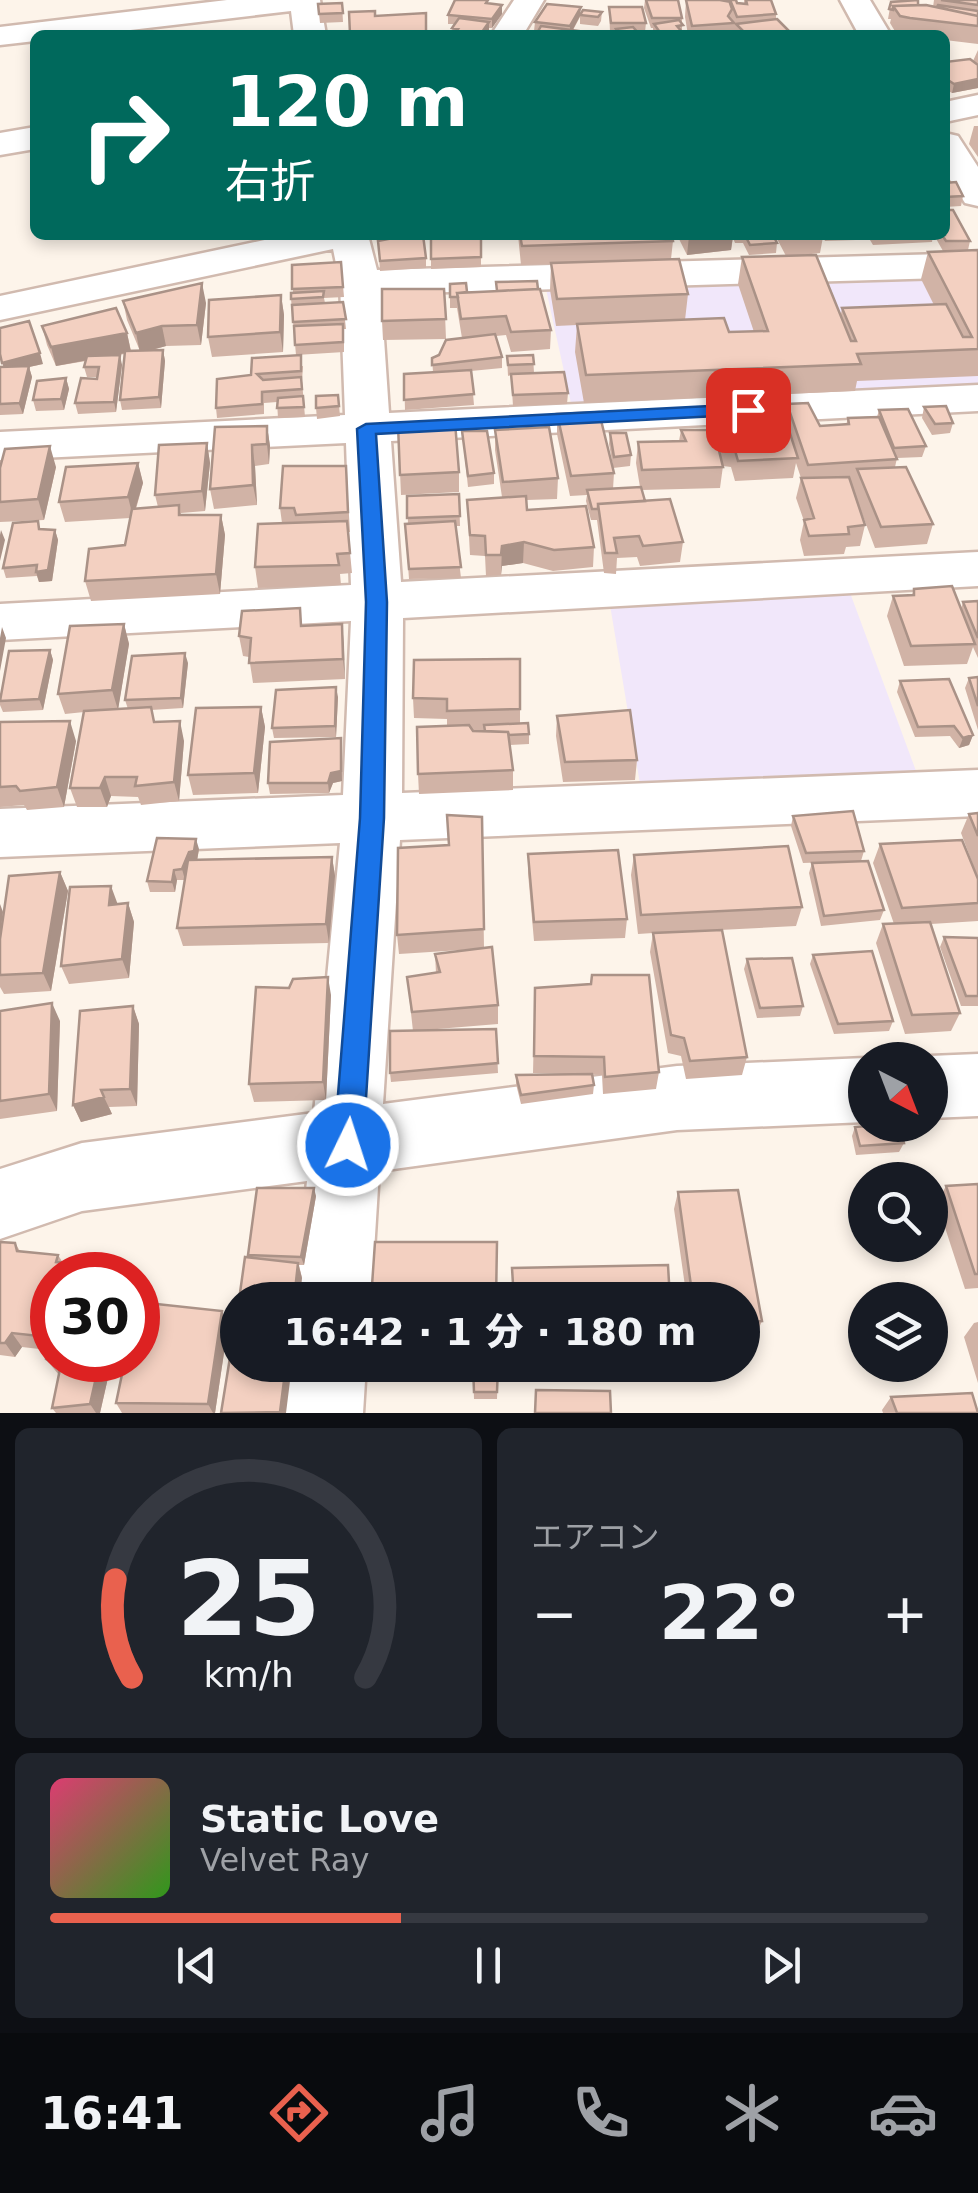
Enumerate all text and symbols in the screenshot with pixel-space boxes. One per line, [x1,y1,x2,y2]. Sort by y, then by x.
text: 120 m [225,61,468,143]
icon: right [60,70,190,200]
text: 右折 [225,155,315,208]
pin [706,368,791,453]
icon: arrive [721,383,776,438]
north arrow [848,1042,948,1142]
map controls [848,1042,948,1382]
position arrow [296,1093,400,1197]
button: search [848,1162,948,1262]
speed limit sign: 30 [30,1252,160,1382]
button: layers [848,1282,948,1382]
text: 16:42 · 1 分 · 180 m [284,1310,696,1354]
text: エアコン [532,1518,660,1556]
text: 25 [176,1538,321,1660]
text: 22° [659,1569,801,1657]
text: − [532,1582,578,1646]
text: + [882,1582,928,1646]
text: km/h [203,1654,293,1695]
text: Static Love [200,1797,439,1841]
text: Velvet Ray [200,1841,369,1879]
icon: previous [169,1938,224,1993]
icon: pause [461,1938,516,1993]
icon: next [754,1938,809,1993]
icon: directions [264,2078,334,2148]
icon: music [415,2078,485,2148]
icon: phone [566,2078,636,2148]
icon: climate [717,2078,787,2148]
icon: car [868,2078,938,2148]
text: 16:41 [40,2087,184,2140]

